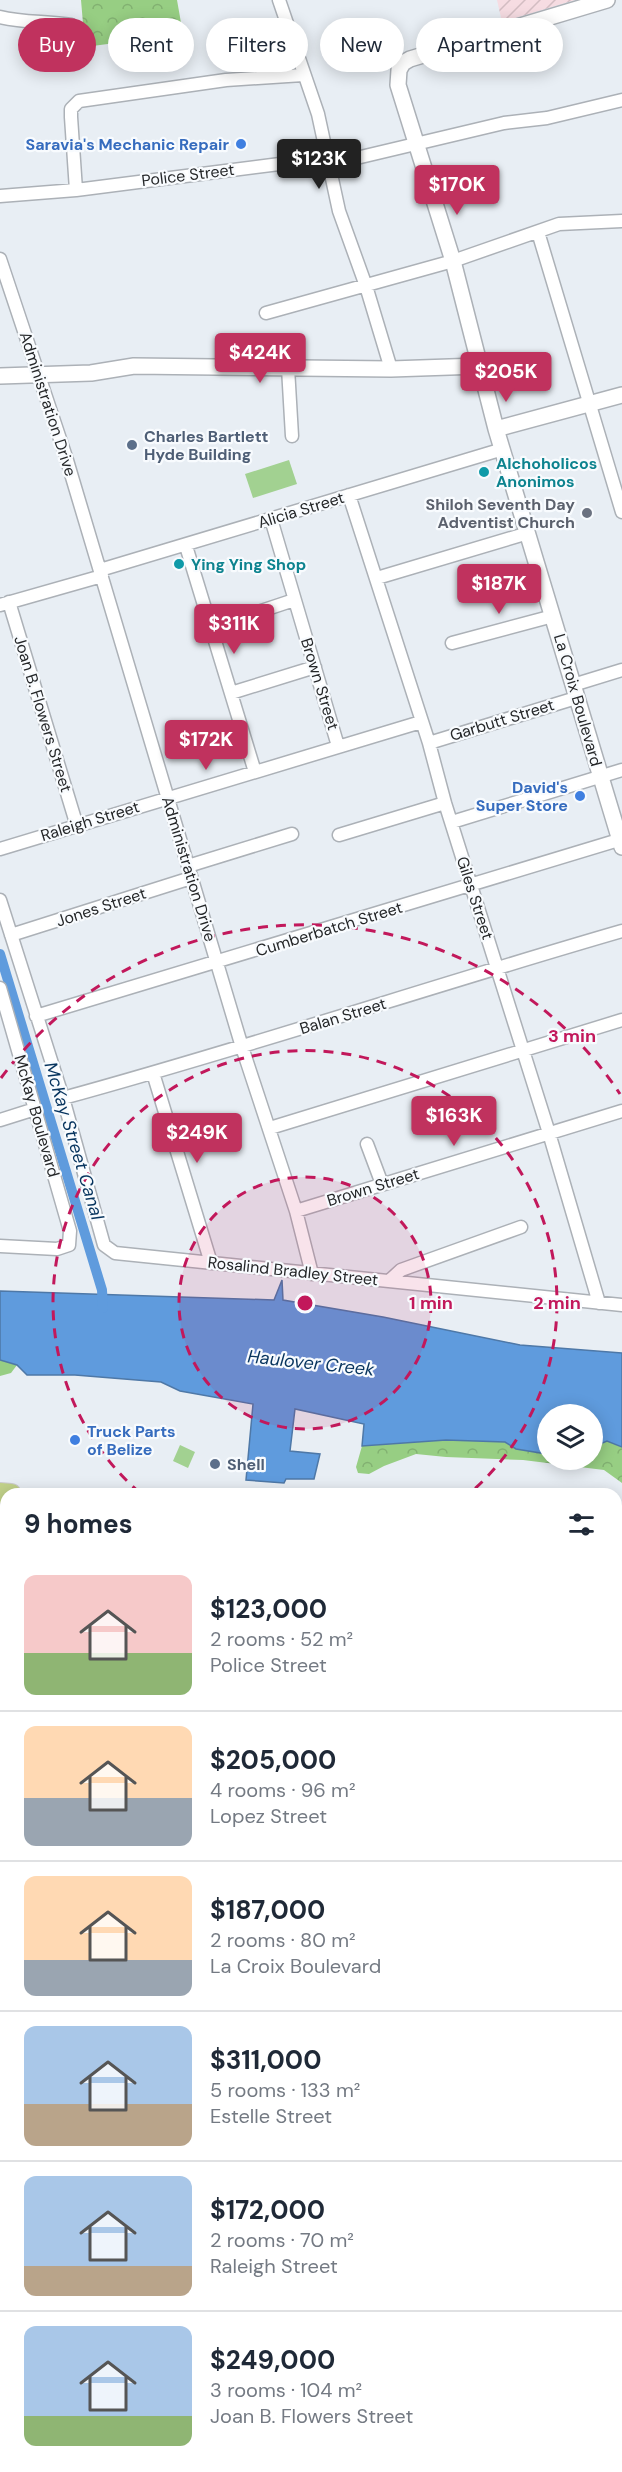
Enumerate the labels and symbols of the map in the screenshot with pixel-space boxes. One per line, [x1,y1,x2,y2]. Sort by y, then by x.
place label: Saravia's Mechanic Repair [26,134,229,155]
marker: Saravia's Mechanic Repair [234,137,248,151]
pin: $123K [277,139,361,190]
street label: Police Street [140,159,236,191]
pin: $170K [415,165,499,216]
street label: Administration Drive [15,329,81,479]
pin: $424K [218,333,302,384]
pin: $205K [464,352,548,403]
place label: Charles Bartlett Hyde Building [144,426,269,465]
marker: Charles Bartlett Hyde Building [125,438,139,452]
place label: Alchoholicos Anonimos [496,453,597,492]
marker: Alchoholicos Anonimos [477,465,491,479]
street label: Alicia Street [255,487,347,533]
place label: Shiloh Seventh Day Adventist Church [426,494,575,533]
marker: Shiloh Seventh Day Adventist Church [580,506,594,520]
place label: Ying Ying Shop [191,554,306,575]
marker: Ying Ying Shop [172,557,186,571]
pin: $187K [457,564,541,615]
pin: $311K [192,604,276,655]
street label: La Croix Boulevard [549,631,607,769]
street label: Joan B. Flowers Street [9,633,77,795]
street label: Brown Street [296,635,344,733]
street label: Garbutt Street [447,694,557,746]
pin: $172K [164,720,248,771]
place label: David's Super Store [476,777,568,816]
marker: David's Super Store [573,789,587,803]
street label: Administration Drive [157,794,221,944]
street label: Raleigh Street [38,796,142,846]
street label: Giles Street [452,854,498,942]
street label: Jones Street [53,883,149,931]
street label: Cumberbatch Street [253,897,405,961]
street label: Balan Street [297,993,389,1039]
text: 3 min [548,1024,596,1048]
street label: McKay Boulevard [10,1052,64,1180]
water label: McKay Street Canal [39,1059,110,1224]
pin: $163K [412,1096,496,1147]
pin: $249K [155,1113,239,1164]
street label: Brown Street [324,1163,422,1211]
street label: Rosalind Bradley Street [207,1252,379,1290]
text: 1 min [409,1291,453,1315]
text: 2 min [533,1291,581,1315]
centre of rings [295,1293,315,1313]
water label: Haulover Creek [246,1344,376,1382]
place label: Truck Parts of Belize [87,1421,176,1460]
marker: Truck Parts of Belize [68,1433,82,1447]
place label: Shell [227,1454,265,1475]
marker: Shell [208,1457,222,1471]

